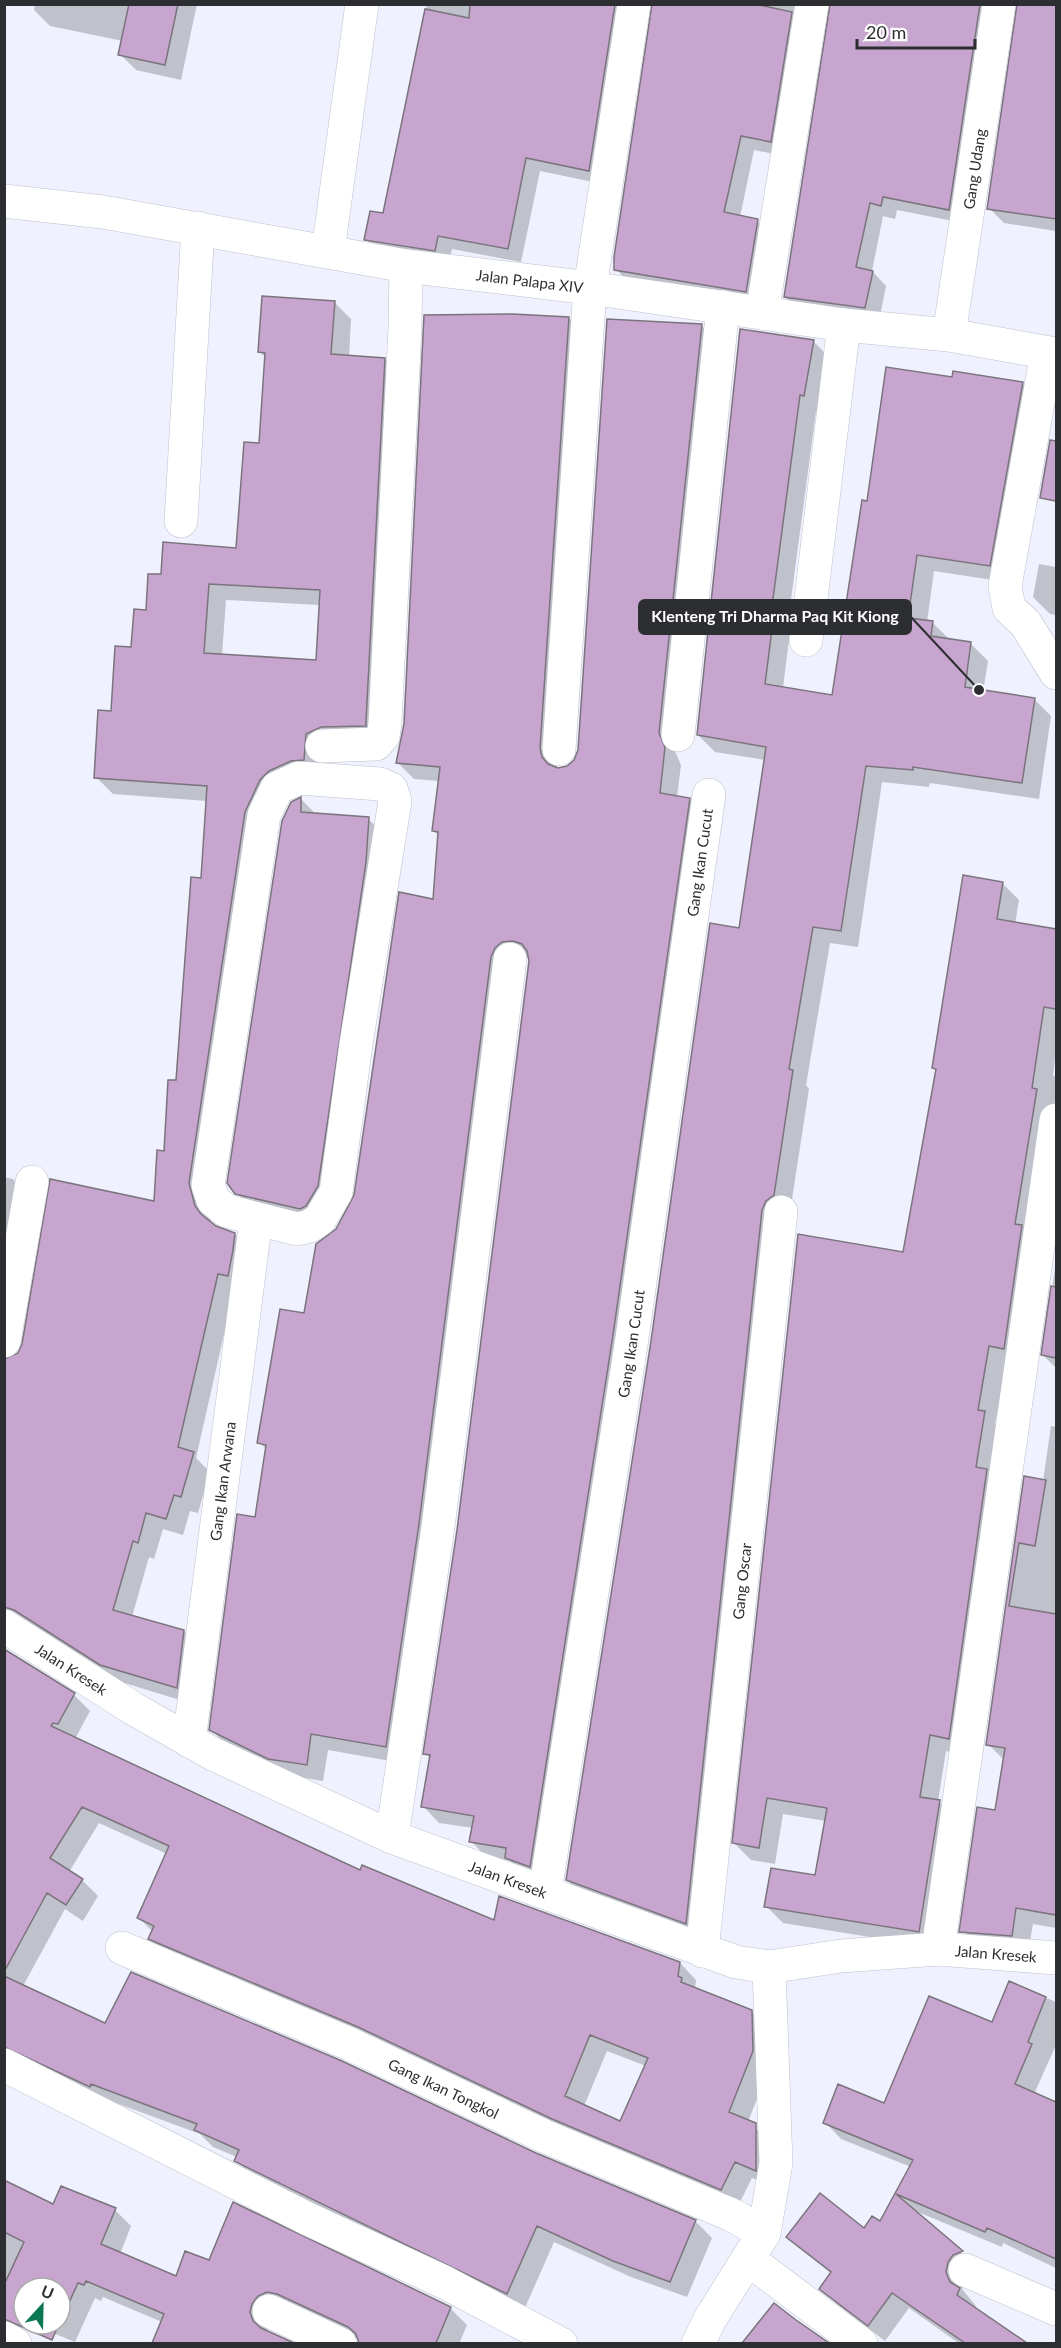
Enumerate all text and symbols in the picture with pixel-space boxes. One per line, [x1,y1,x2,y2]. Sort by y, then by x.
scale bar [857,12,976,50]
text: 20 m [866,21,906,43]
street label: Gang Udang [959,127,989,210]
street label: Jalan Palapa XIV [475,265,585,296]
callout: Klenteng Tri Dharma Paq Kit Kiong [639,600,911,634]
text: Klenteng Tri Dharma Paq Kit Kiong [651,606,899,625]
street label: Gang Ikan Cucut [683,807,716,918]
street label: Gang Ikan Cucut [614,1288,648,1399]
street label: Gang Ikan Arwana [206,1421,239,1542]
street label: Gang Oscar [729,1541,755,1620]
street label: Jalan Kresek [32,1639,111,1699]
street label: Jalan Kresek [467,1857,550,1902]
street label: Jalan Kresek [954,1941,1038,1966]
street label: Gang Ikan Tongkol [385,2054,502,2122]
north arrow [12,2276,72,2336]
text: U [39,2281,57,2303]

